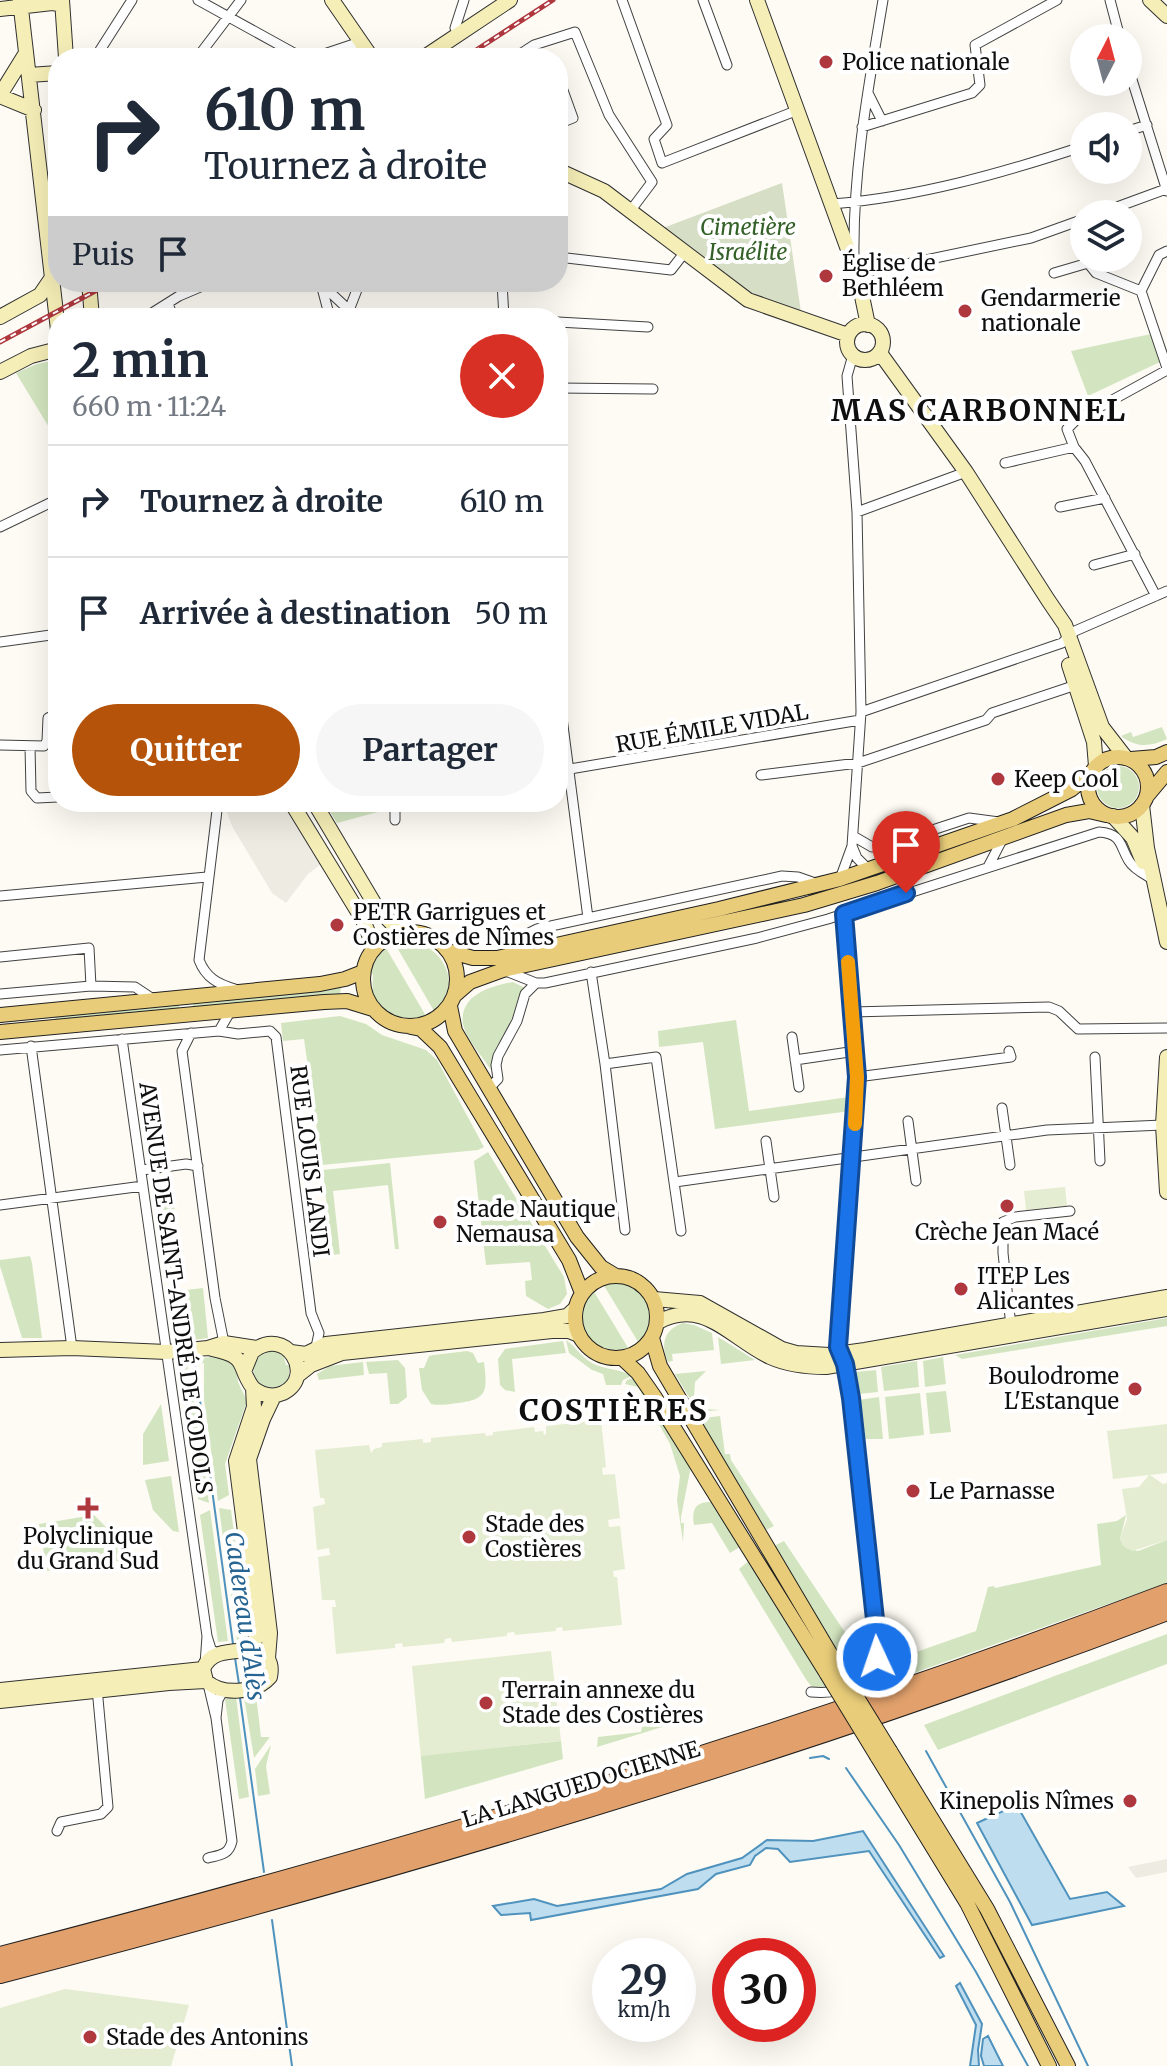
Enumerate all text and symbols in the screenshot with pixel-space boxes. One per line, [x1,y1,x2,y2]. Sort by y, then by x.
north arrow [1070,24,1142,96]
map controls [1070,24,1142,272]
place label: Police nationale [842,48,1010,76]
marker: Police nationale [817,53,835,71]
text: 610 m [204,75,365,145]
icon: right [72,80,176,184]
button: sound [1070,112,1142,184]
text: Tournez à droite [204,144,487,189]
button: layers [1070,200,1142,272]
park label: Cimetière Israélite [700,213,796,266]
icon: arrive [151,232,195,276]
text: Puis [72,235,135,273]
place label: Église de Bethléem [842,248,944,302]
marker: Église de Bethléem [817,267,835,285]
place label: Gendarmerie nationale [981,284,1121,337]
marker: Gendarmerie nationale [956,302,974,320]
text: 2 min [72,330,209,390]
button: close [460,334,544,418]
text: 660 m · 11:24 [72,390,226,423]
district label: MAS CARBONNEL [831,391,1127,429]
icon: right [72,479,116,523]
text: Tournez à droite [140,482,383,520]
text: 610 m [459,482,544,520]
icon: arrive [72,591,116,635]
text: Arrivée à destination [140,594,450,632]
text: 50 m [474,594,548,632]
street label: RUE ÉMILE VIDAL [613,696,811,759]
button: Quitter [72,704,300,796]
button: Partager [316,704,544,796]
place label: Keep Cool [1014,765,1119,793]
marker: Keep Cool [989,770,1007,788]
pin [872,811,940,893]
icon: arrive [884,823,928,867]
place label: PETR Garrigues et Costières de Nîmes [353,898,554,951]
marker: PETR Garrigues et Costières de Nîmes [328,916,346,934]
street label: RUE LOUIS LANDI [284,1063,336,1259]
street label: AVENUE DE SAINT-ANDRÉ DE CODOLS [133,1079,220,1496]
place label: Stade Nautique Nemausa [456,1195,615,1248]
marker: Crèche Jean Macé [998,1197,1016,1215]
marker: Stade Nautique Nemausa [431,1213,449,1231]
place label: Crèche Jean Macé [915,1218,1099,1246]
place label: ITEP Les Alicantes [976,1262,1074,1315]
marker: ITEP Les Alicantes [952,1280,970,1298]
place label: Boulodrome L'Estanque [988,1362,1119,1415]
marker: Boulodrome L'Estanque [1126,1380,1144,1398]
district label: COSTIÈRES [519,1391,709,1429]
place label: Le Parnasse [929,1477,1055,1505]
marker: Le Parnasse [904,1482,922,1500]
marker: Polyclinique du Grand Sud [77,1497,99,1519]
place label: Stade des Costières [485,1510,585,1563]
place label: Polyclinique du Grand Sud [17,1522,159,1575]
marker: Stade des Costières [460,1528,478,1546]
water label: Cadereau d'Alès [218,1529,272,1703]
position arrow [835,1615,919,1699]
place label: Terrain annexe du Stade des Costières [502,1676,704,1729]
marker: Terrain annexe du Stade des Costières [477,1694,495,1712]
street label: LA LANGUEDOCIENNE [459,1734,703,1833]
place label: Kinepolis Nîmes [939,1787,1114,1815]
marker: Kinepolis Nîmes [1121,1792,1139,1810]
speed limit sign: 30 [712,1938,816,2042]
text: 29 [620,1955,668,2005]
text: km/h [618,1997,670,2022]
place label: Stade des Antonins [106,2023,309,2051]
marker: Stade des Antonins [81,2028,99,2046]

